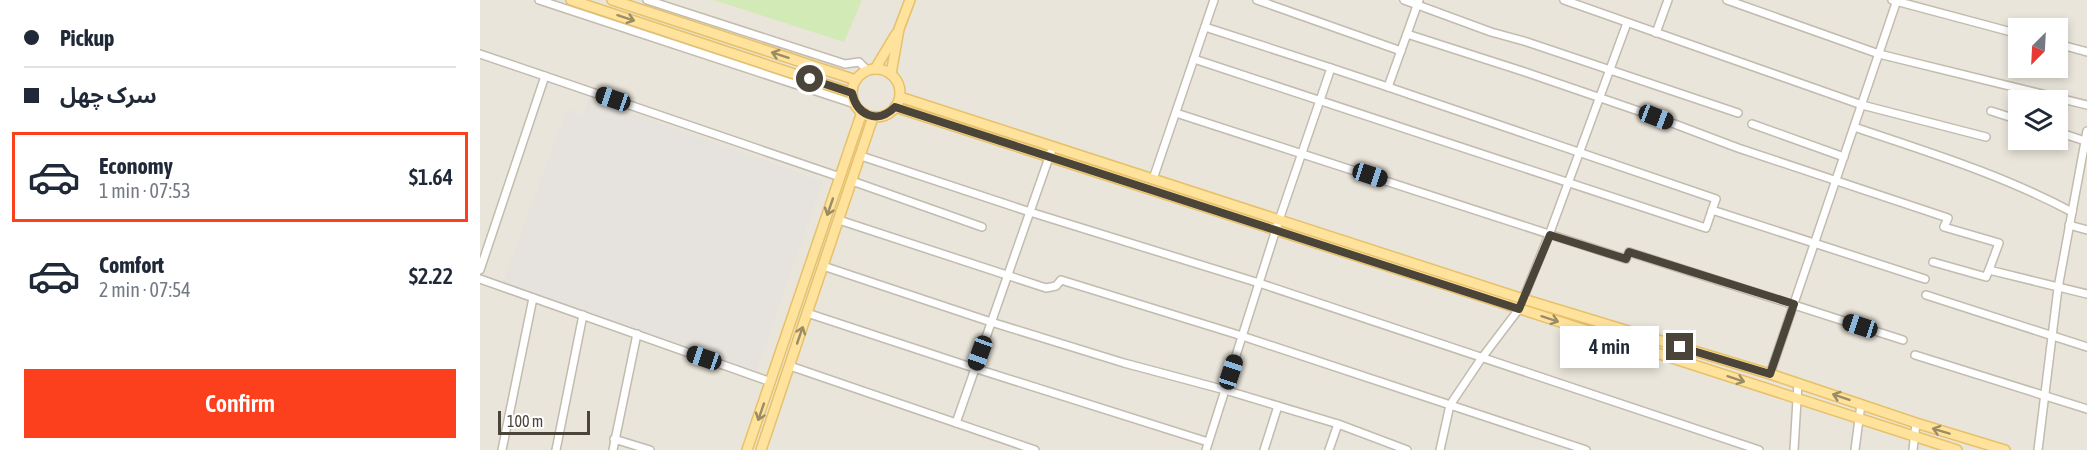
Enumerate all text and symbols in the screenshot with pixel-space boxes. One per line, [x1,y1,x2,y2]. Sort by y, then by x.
one-way arrow [616,14,635,25]
north arrow [2008,18,2068,78]
map controls [2008,18,2068,150]
text: Pickup [60,25,115,51]
one-way arrow [771,49,790,60]
route start [796,65,823,92]
text: سرک چهل [60,82,157,108]
car [593,85,633,113]
button: layers [2008,90,2068,150]
car [1636,102,1676,132]
icon: car [27,150,81,204]
text: Economy [99,153,173,179]
car [1350,161,1390,189]
text: $1.64 [409,164,453,190]
text: 1 min · 07:53 [99,179,191,202]
one-way arrow [823,197,834,216]
icon: car [27,249,81,303]
text: Comfort [99,252,164,278]
text: $2.22 [409,263,453,289]
text: 2 min · 07:54 [99,278,191,301]
car [1840,312,1880,340]
one-way arrow [1540,314,1559,325]
one-way arrow [796,326,807,345]
callout: 4 min [1560,326,1659,368]
car [965,333,995,373]
route end [1666,333,1693,360]
text: 4 min [1589,335,1630,358]
car [684,344,724,372]
car [1217,352,1245,392]
button: Confirm [24,369,456,438]
one-way arrow [1726,374,1745,385]
one-way arrow [1832,391,1851,402]
one-way arrow [754,402,765,421]
scale bar [498,408,590,436]
text: 100 m [507,412,543,430]
one-way arrow [1931,425,1950,436]

